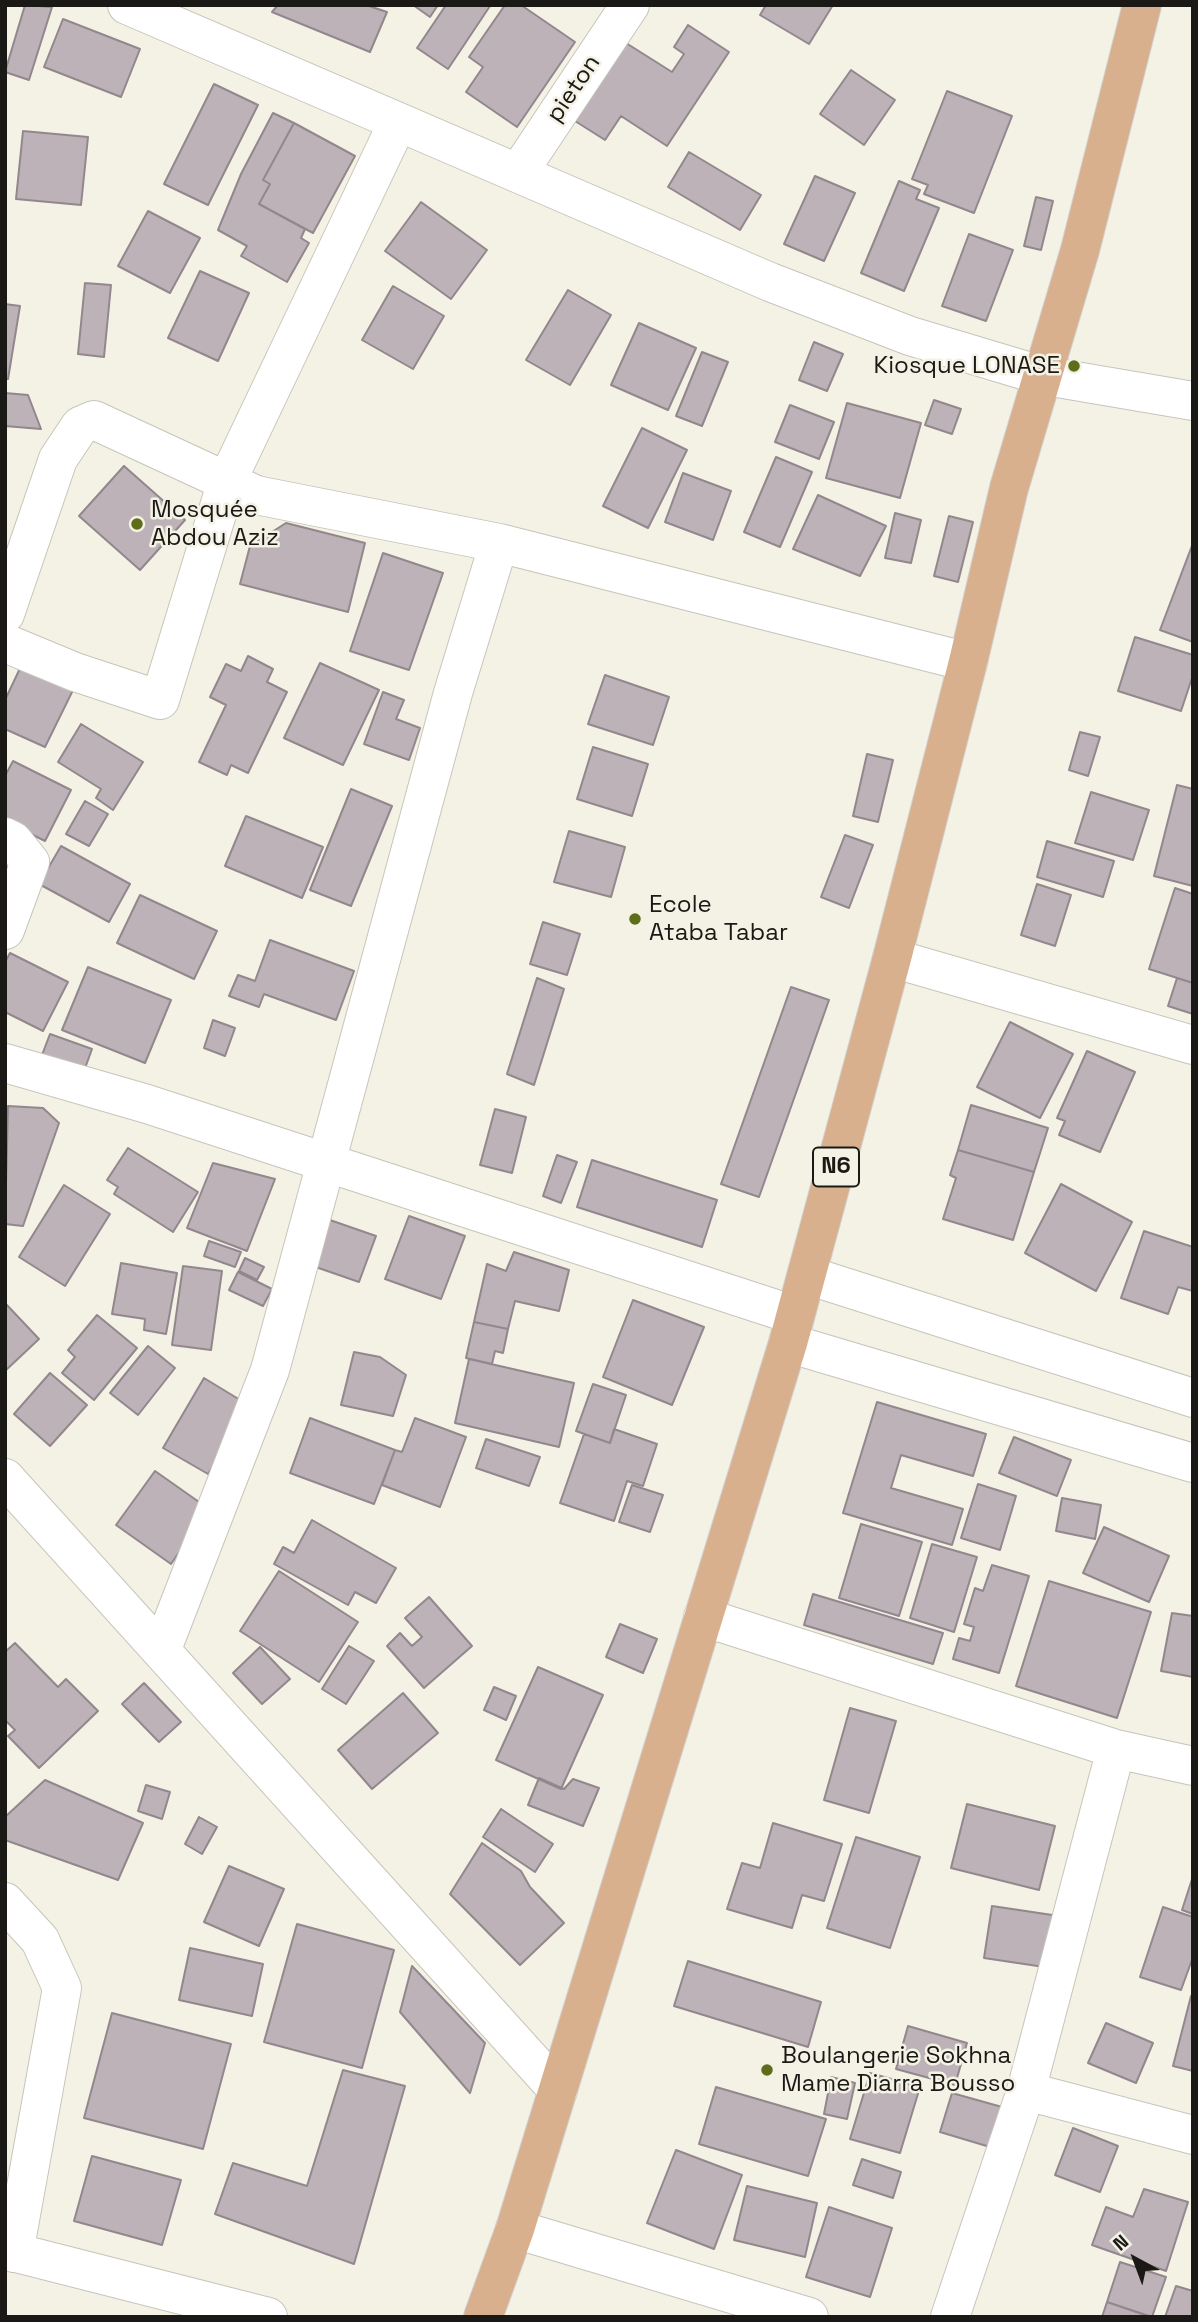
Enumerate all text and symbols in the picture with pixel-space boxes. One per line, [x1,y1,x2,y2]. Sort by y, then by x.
street label: pieton [541,50,607,128]
place label: Kiosque LONASE [874,352,1060,380]
marker: Kiosque LONASE [1066,358,1082,374]
place label: Mosquée Abdou Aziz [151,496,279,552]
marker: Mosquée Abdou Aziz [129,516,145,532]
place label: Ecole Ataba Tabar [649,891,788,947]
marker: Ecole Ataba Tabar [627,911,643,927]
road number: N6 [813,1148,859,1186]
place label: Boulangerie Sokhna Mame Diarra Bousso [781,2042,1015,2098]
marker: Boulangerie Sokhna Mame Diarra Bousso [759,2062,775,2078]
north arrow [1100,2224,1170,2294]
text: N [1108,2229,1134,2256]

